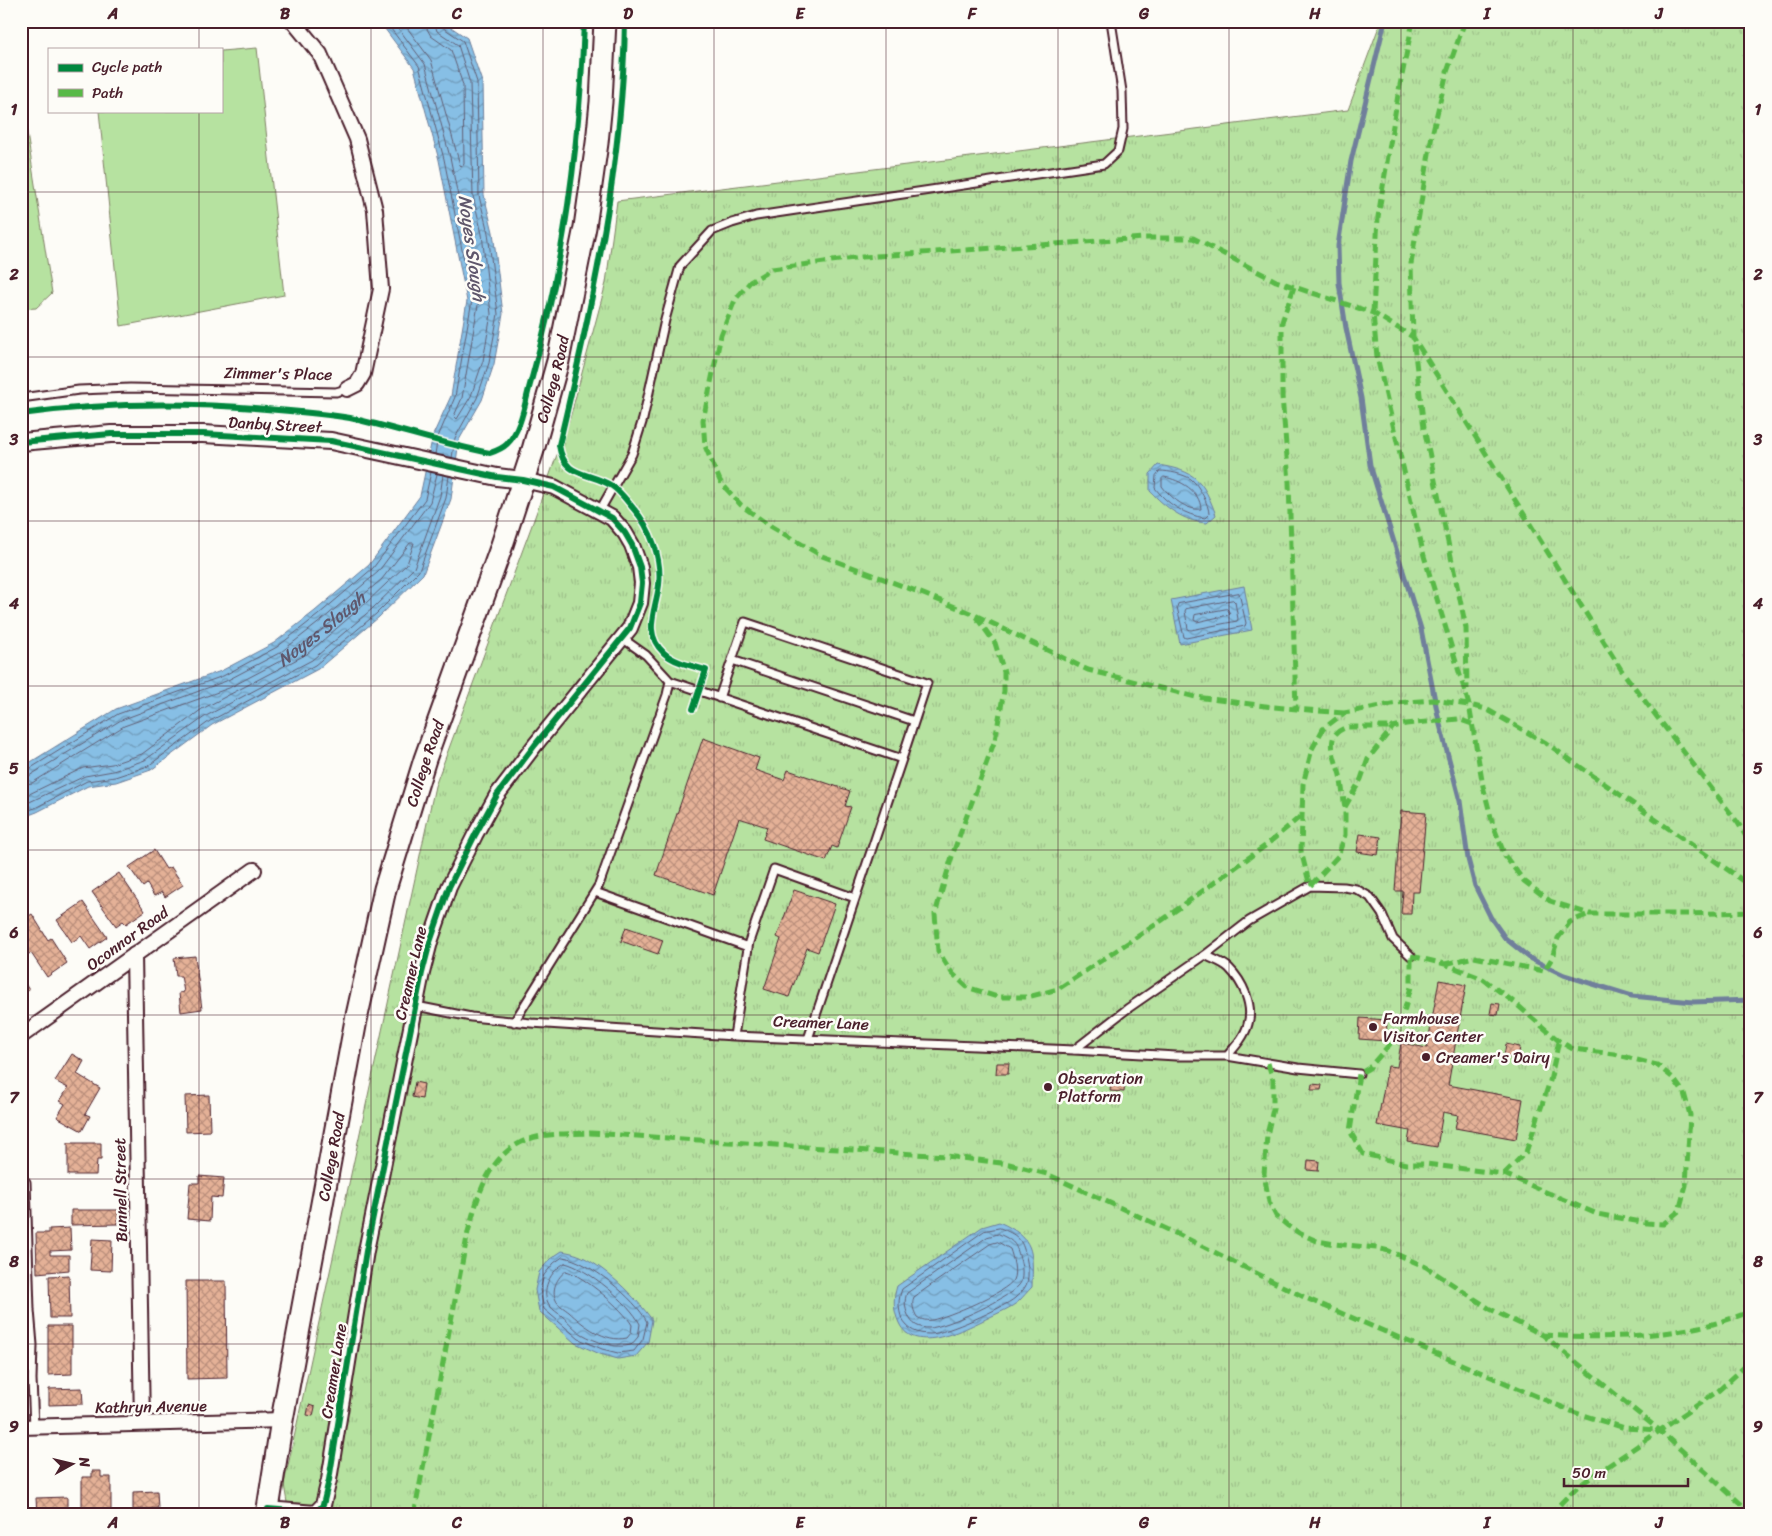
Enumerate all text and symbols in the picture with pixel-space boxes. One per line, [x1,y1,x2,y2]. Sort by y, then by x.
text: A [107,0,118,28]
text: B [280,0,291,28]
text: C [451,0,463,28]
text: D [623,0,633,28]
text: E [796,0,806,28]
text: F [967,0,978,28]
text: G [1138,0,1150,28]
text: H [1308,0,1321,28]
text: I [1483,0,1492,28]
text: J [1654,0,1664,28]
legend [48,48,222,112]
text: Cycle path [92,54,163,80]
text: Path [92,80,123,106]
text: 1 [11,95,18,124]
text: 1 [1755,95,1762,124]
water label: Noyes Slough [449,193,495,305]
text: 2 [8,260,19,289]
text: 2 [1752,260,1763,289]
street label: College Road [527,331,578,427]
street label: Zimmer's Place [223,358,332,389]
street label: Danby Street [227,408,323,441]
text: 3 [9,425,19,454]
text: 3 [1753,425,1763,454]
water label: Noyes Slough [270,582,374,675]
text: 4 [8,589,19,618]
text: 4 [1752,589,1763,618]
street label: College Road [397,714,453,810]
text: 5 [9,754,19,783]
text: 5 [1753,754,1763,783]
street label: Oconnor Road [80,897,176,979]
text: 6 [8,918,19,947]
text: 6 [1752,918,1763,947]
street label: Creamer Lane [386,923,435,1023]
place label: Farmhouse Visitor Center [1383,1004,1484,1051]
street label: Creamer Lane [773,1006,869,1039]
marker: Farmhouse Visitor Center [1367,1021,1379,1033]
place label: Creamer's Dairy [1436,1043,1550,1072]
marker: Creamer's Dairy [1420,1051,1432,1063]
place label: Observation Platform [1058,1064,1143,1111]
marker: Observation Platform [1042,1081,1054,1093]
text: 7 [9,1083,20,1112]
text: 7 [1753,1083,1764,1112]
street label: College Road [309,1108,354,1204]
street label: Bunnell Street [105,1138,136,1242]
text: 8 [8,1247,19,1276]
text: 8 [1752,1247,1763,1276]
street label: Creamer Lane [312,1322,355,1421]
street label: Kathryn Avenue [95,1391,207,1422]
text: 9 [9,1412,19,1441]
text: 9 [1753,1412,1763,1441]
north arrow [48,1438,98,1488]
text: N [71,1455,97,1469]
scale bar [1564,1456,1688,1488]
text: 50 m [1572,1460,1607,1486]
text: A [107,1508,118,1536]
text: B [280,1508,291,1536]
text: C [451,1508,463,1536]
text: D [623,1508,633,1536]
text: E [796,1508,806,1536]
text: F [967,1508,978,1536]
text: G [1138,1508,1150,1536]
text: H [1308,1508,1321,1536]
text: I [1483,1508,1492,1536]
text: J [1654,1508,1664,1536]

